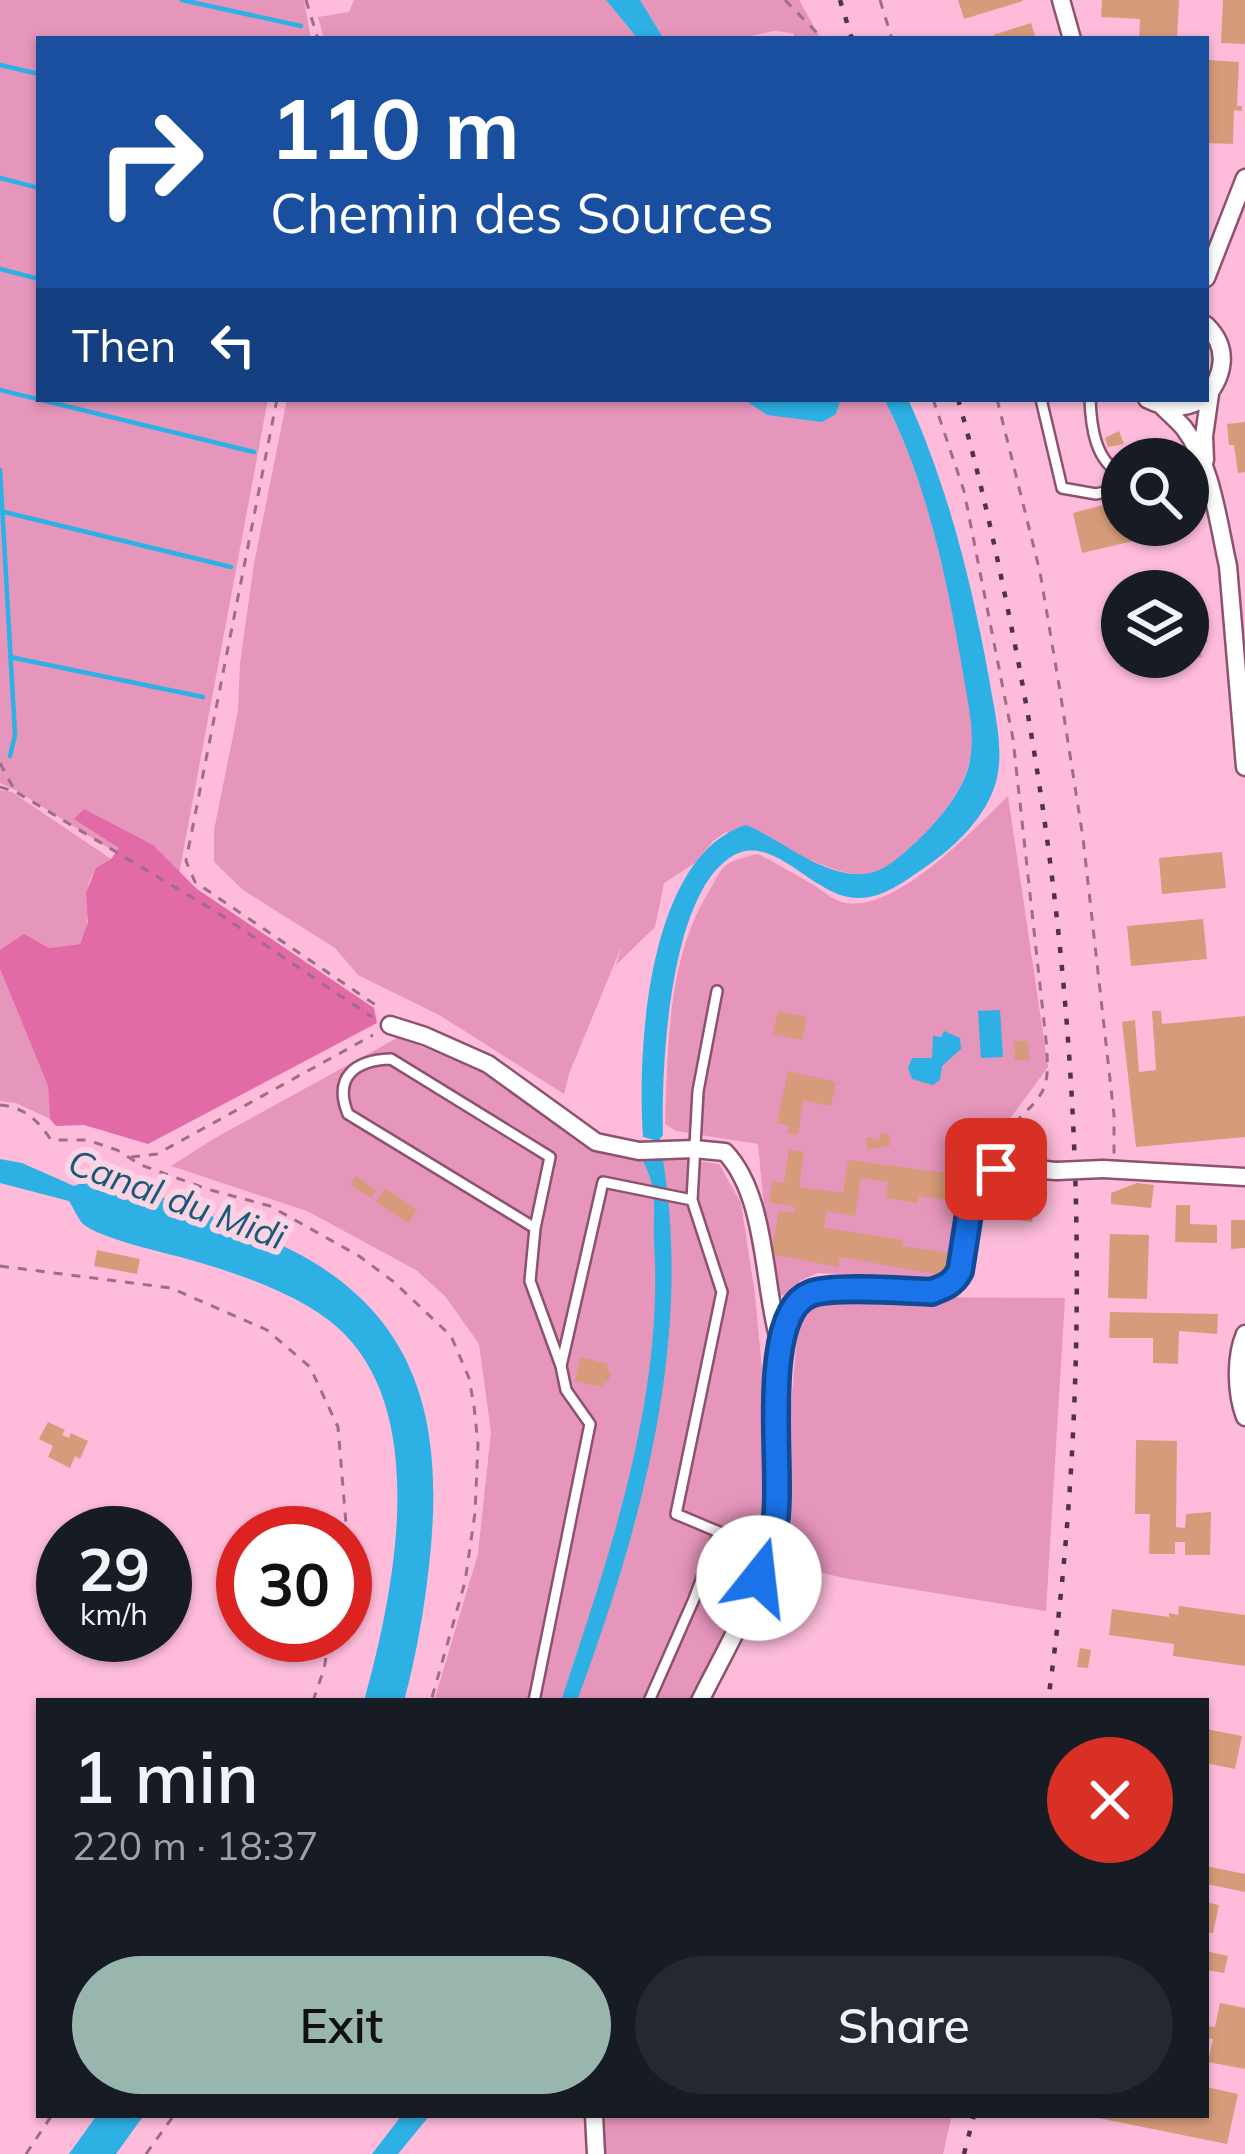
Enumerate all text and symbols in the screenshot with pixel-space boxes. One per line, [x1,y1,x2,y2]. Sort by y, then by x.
text: 110 m [270,75,520,180]
icon: right [72,84,228,240]
text: Chemin des Sources [270,179,774,247]
icon: left [200,312,266,378]
text: Then [72,317,176,373]
map controls [1101,438,1209,678]
button: search [1101,438,1209,546]
button: layers [1101,570,1209,678]
pin [945,1118,1047,1220]
icon: arrive [963,1136,1029,1202]
water label: Canal du Midi [62,1138,292,1259]
speed limit sign: 30 [216,1506,372,1662]
position arrow [696,1515,822,1641]
text: 29 [78,1531,150,1606]
text: km/h [80,1595,148,1633]
text: 1 min [72,1731,259,1821]
button: close [1047,1737,1173,1863]
text: 220 m · 18:37 [72,1821,318,1870]
button: Exit [72,1956,611,2094]
button: Share [635,1956,1173,2094]

